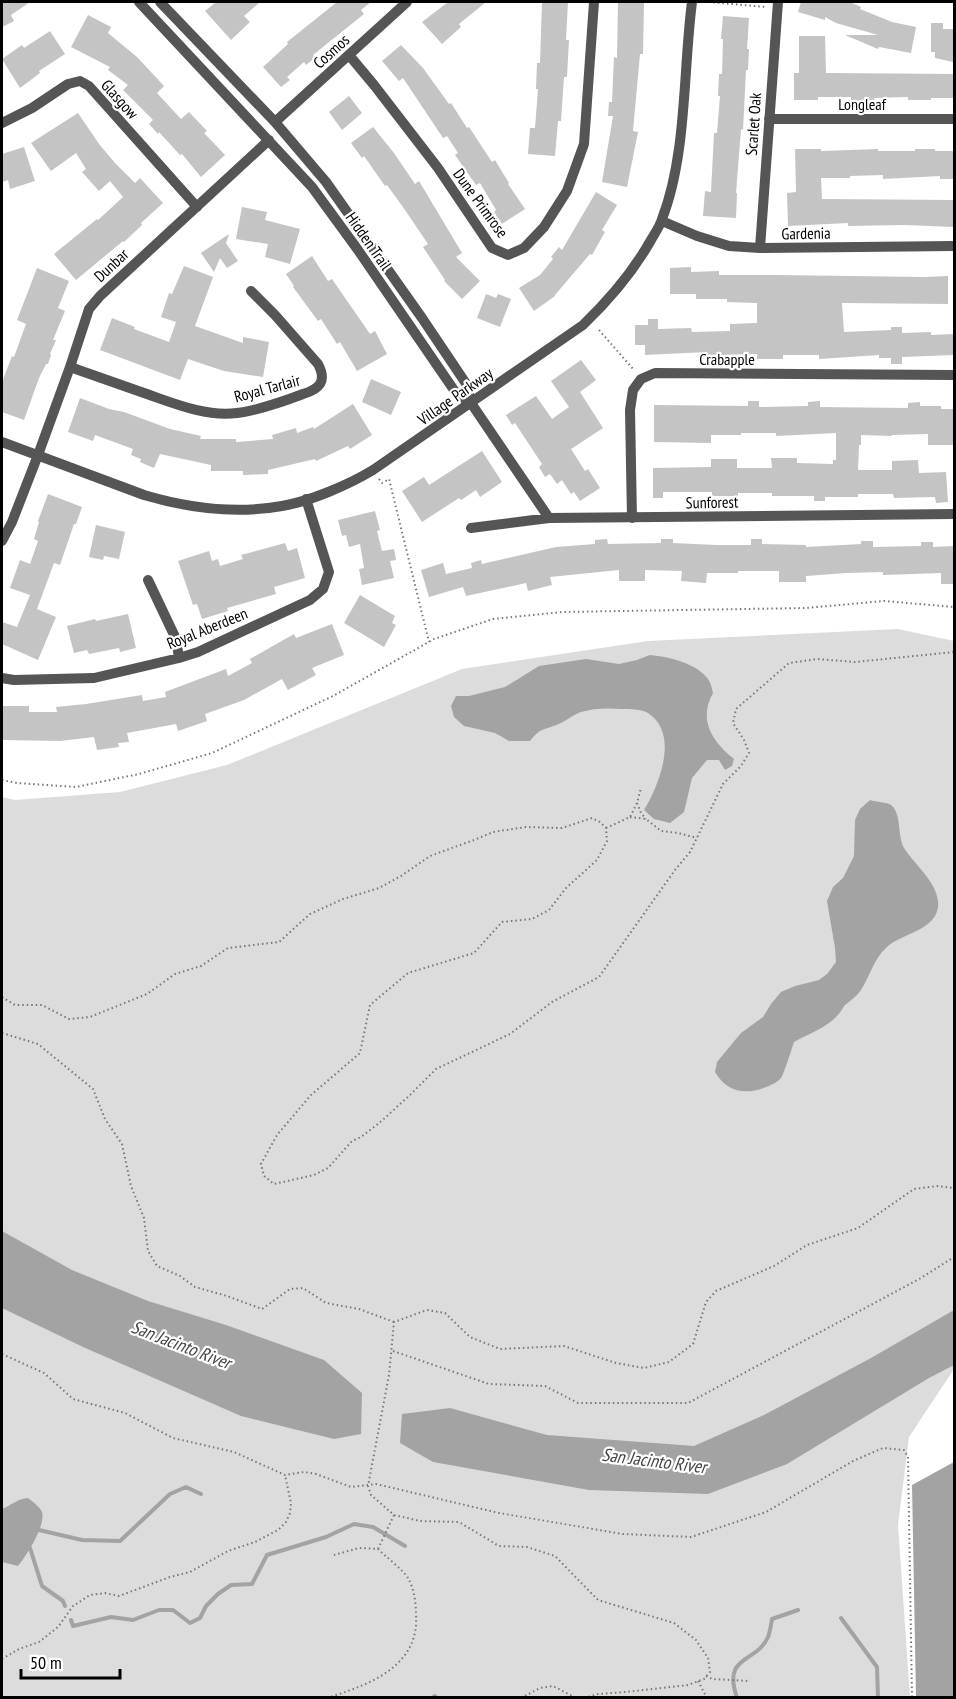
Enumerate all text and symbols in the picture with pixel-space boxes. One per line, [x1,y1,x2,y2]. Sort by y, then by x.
street label: Cosmos [309,30,353,72]
street label: Glasgow [97,75,143,123]
street label: Scarlet Oak [741,91,765,156]
street label: Longleaf [838,94,887,114]
street label: Dune Primrose [449,164,513,242]
street label: Hidden Trail [342,208,396,274]
street label: Gardenia [781,223,831,243]
street label: Dunbar [90,244,133,286]
street label: Crabapple [699,349,755,369]
street label: Village Parkway [413,363,496,430]
street label: Royal Tarlair [232,369,303,406]
street label: Sunforest [686,492,739,512]
street label: Royal Aberdeen [164,603,250,653]
water label: San Jacinto River [128,1315,237,1375]
water label: San Jacinto River [601,1443,710,1479]
scale bar [21,1642,120,1680]
text: 50 m [30,1651,62,1674]

